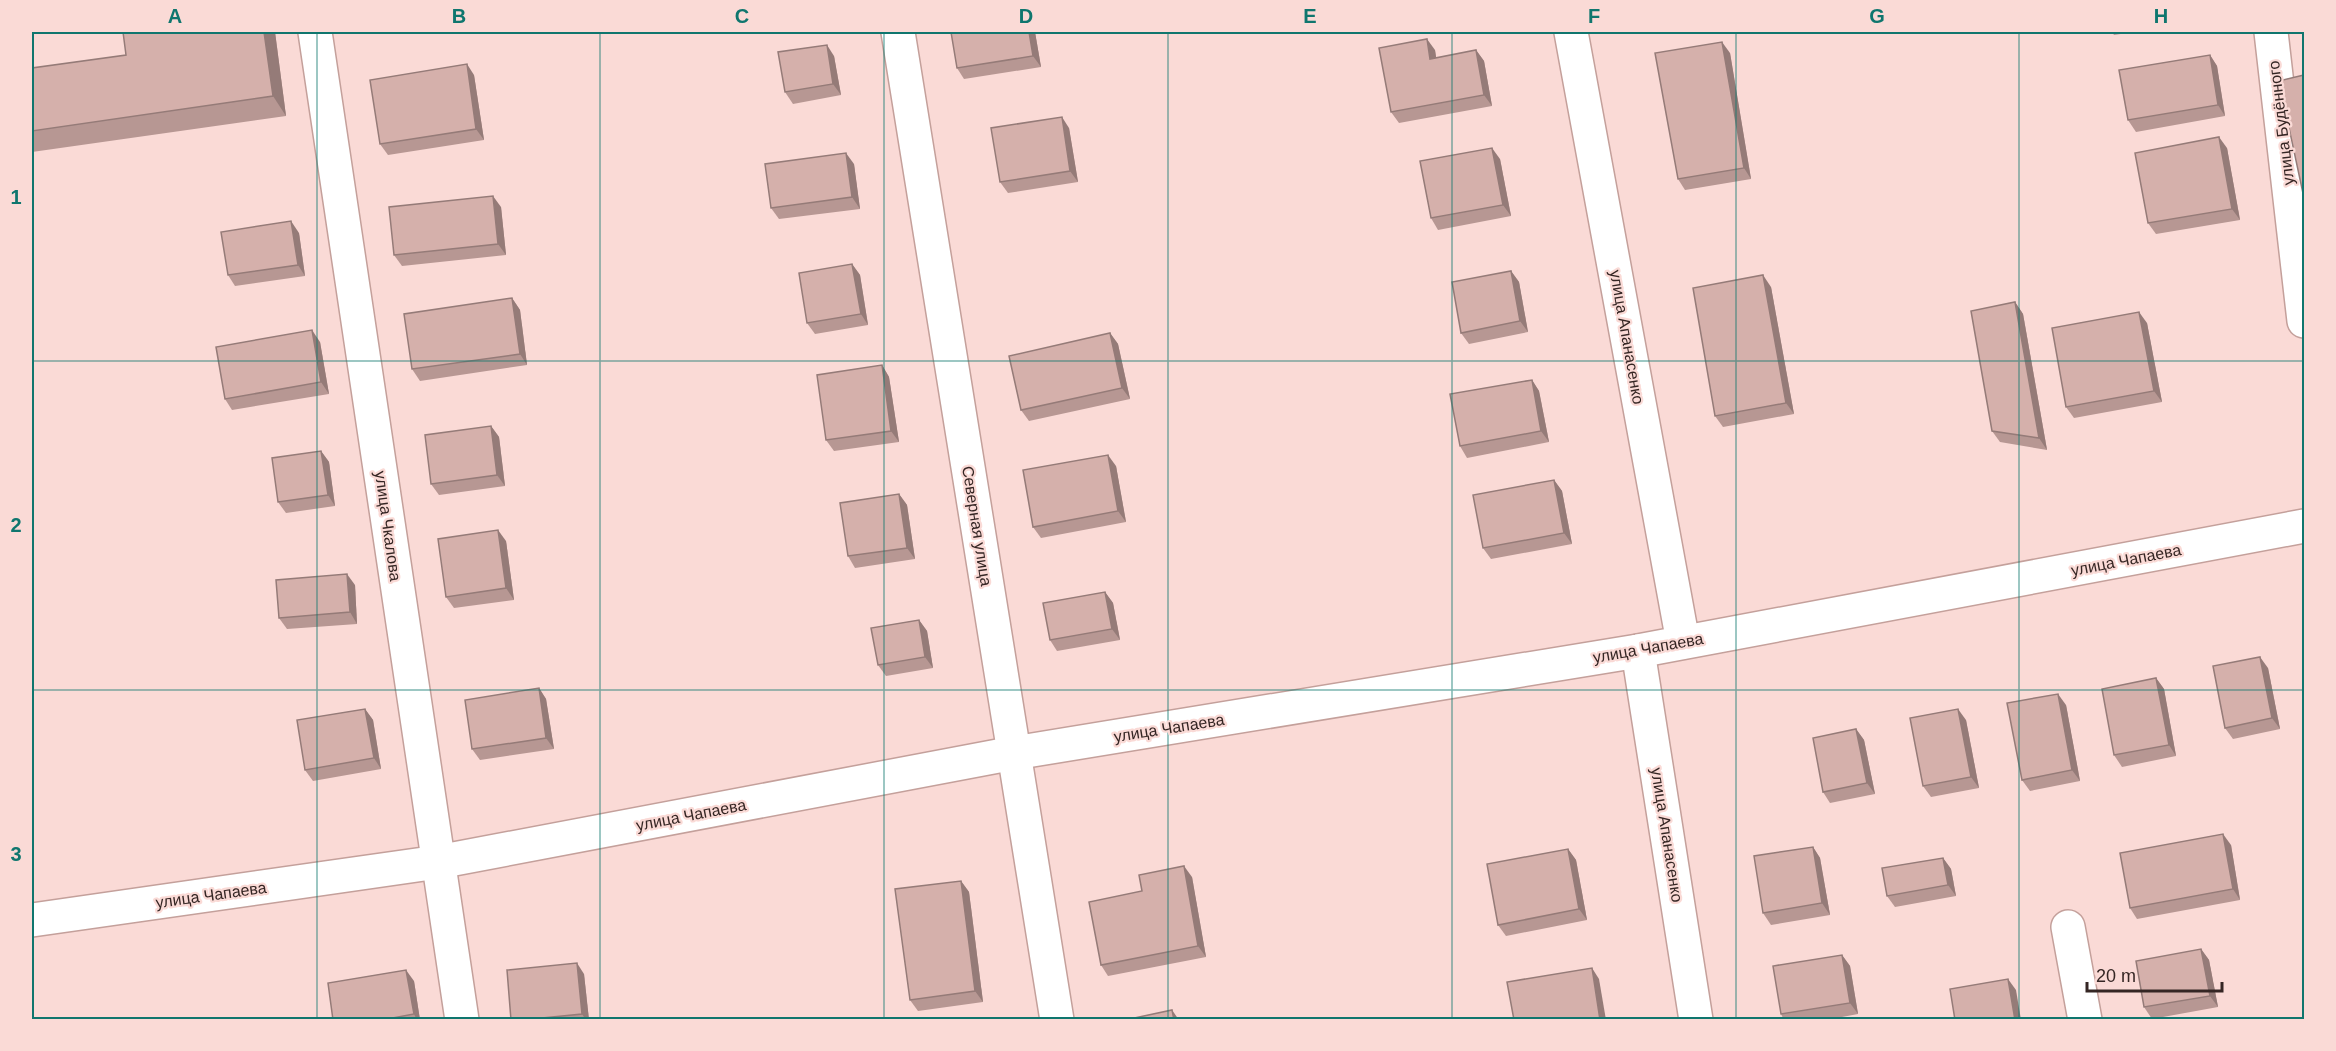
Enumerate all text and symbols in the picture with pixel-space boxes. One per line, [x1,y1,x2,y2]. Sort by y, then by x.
text: A [168,5,182,27]
text: B [452,5,466,27]
text: C [735,5,749,27]
text: D [1019,5,1033,27]
text: E [1303,5,1317,27]
text: F [1588,5,1600,27]
text: G [1869,5,1885,27]
text: H [2154,5,2168,27]
street label: улица Будённого [2265,60,2297,186]
text: 1 [10,186,22,208]
street label: улица Апанасенко [1607,268,1647,406]
street label: Северная улица [959,465,995,587]
street label: улица Чкалова [372,470,404,582]
text: 2 [10,514,22,536]
street label: улица Чапаева [2070,541,2183,579]
street label: улица Чапаева [1592,630,1705,666]
street label: улица Чапаева [1113,711,1226,745]
street label: улица Апанасенко [1648,766,1686,904]
street label: улица Чапаева [635,796,748,834]
text: 3 [10,843,22,865]
street label: улица Чапаева [155,879,268,911]
scale bar [2087,955,2222,993]
text: 20 m [2096,966,2136,986]

